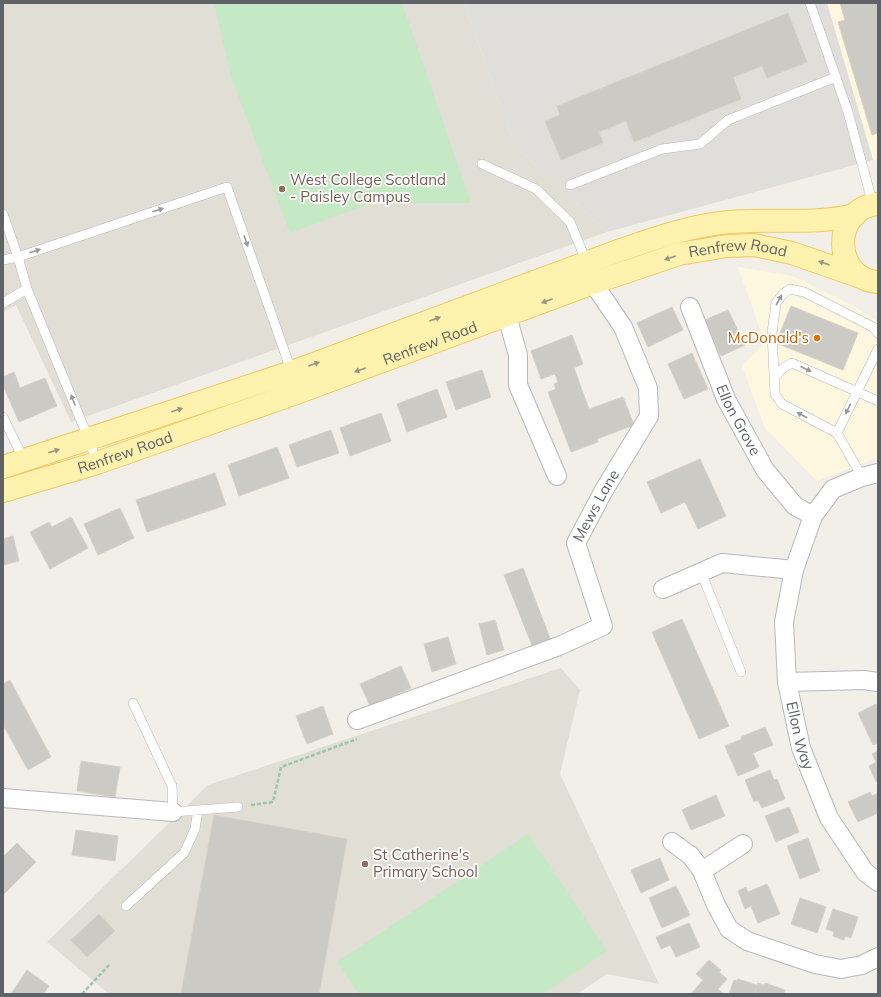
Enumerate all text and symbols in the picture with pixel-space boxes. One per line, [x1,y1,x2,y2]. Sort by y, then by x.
place label: West College Scotland - Paisley Campus [290,170,446,206]
marker: West College Scotland - Paisley Campus [277,184,287,194]
one-way arrow [152,207,164,213]
one-way arrow [244,235,250,247]
street label: Renfrew Road [687,235,789,261]
one-way arrow [29,248,41,254]
one-way arrow [663,255,675,261]
one-way arrow [818,260,830,266]
one-way arrow [776,295,783,306]
one-way arrow [541,298,553,304]
one-way arrow [430,316,442,322]
street label: Renfrew Road [380,317,480,369]
place label: McDonald's [728,328,809,347]
marker: McDonald's [812,333,822,343]
one-way arrow [308,361,320,367]
one-way arrow [801,366,812,372]
one-way arrow [353,367,365,373]
street label: Ellon Grove [712,382,765,459]
one-way arrow [70,394,76,406]
one-way arrow [845,403,852,414]
one-way arrow [172,407,184,413]
one-way arrow [796,411,808,418]
street label: Renfrew Road [75,427,175,477]
one-way arrow [48,448,60,454]
street label: Mews Lane [568,466,623,545]
street label: Ellon Way [782,700,819,773]
place label: St Catherine's Primary School [373,845,478,881]
marker: St Catherine's Primary School [360,859,370,869]

